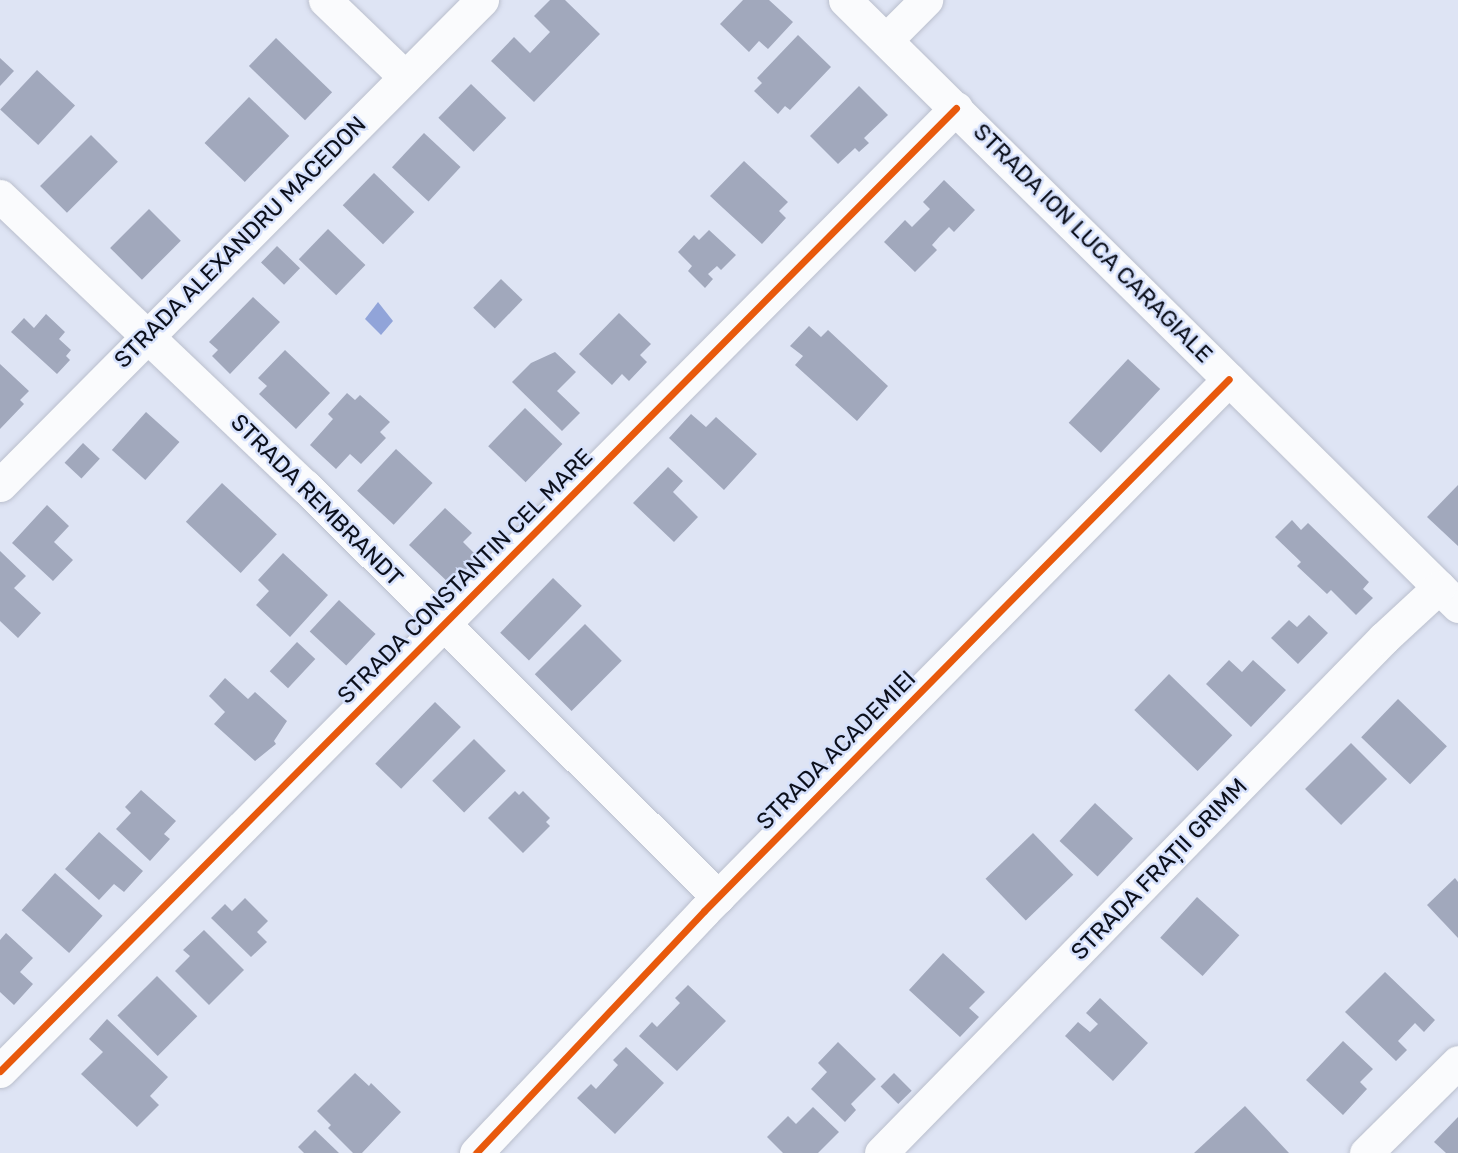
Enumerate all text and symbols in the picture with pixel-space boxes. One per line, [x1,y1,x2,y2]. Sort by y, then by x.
street label: STRADA ALEXANDRU MACEDON [108,110,372,374]
street label: STRADA ION LUCA CARAGIALE [967,117,1219,369]
street label: STRADA REMBRANDT [225,408,409,592]
street label: STRADA CONSTANTIN CEL MARE [331,442,599,710]
street label: STRADA ACADEMIEI [750,664,922,836]
street label: STRADA FRAȚII GRIMM [1065,772,1253,966]

